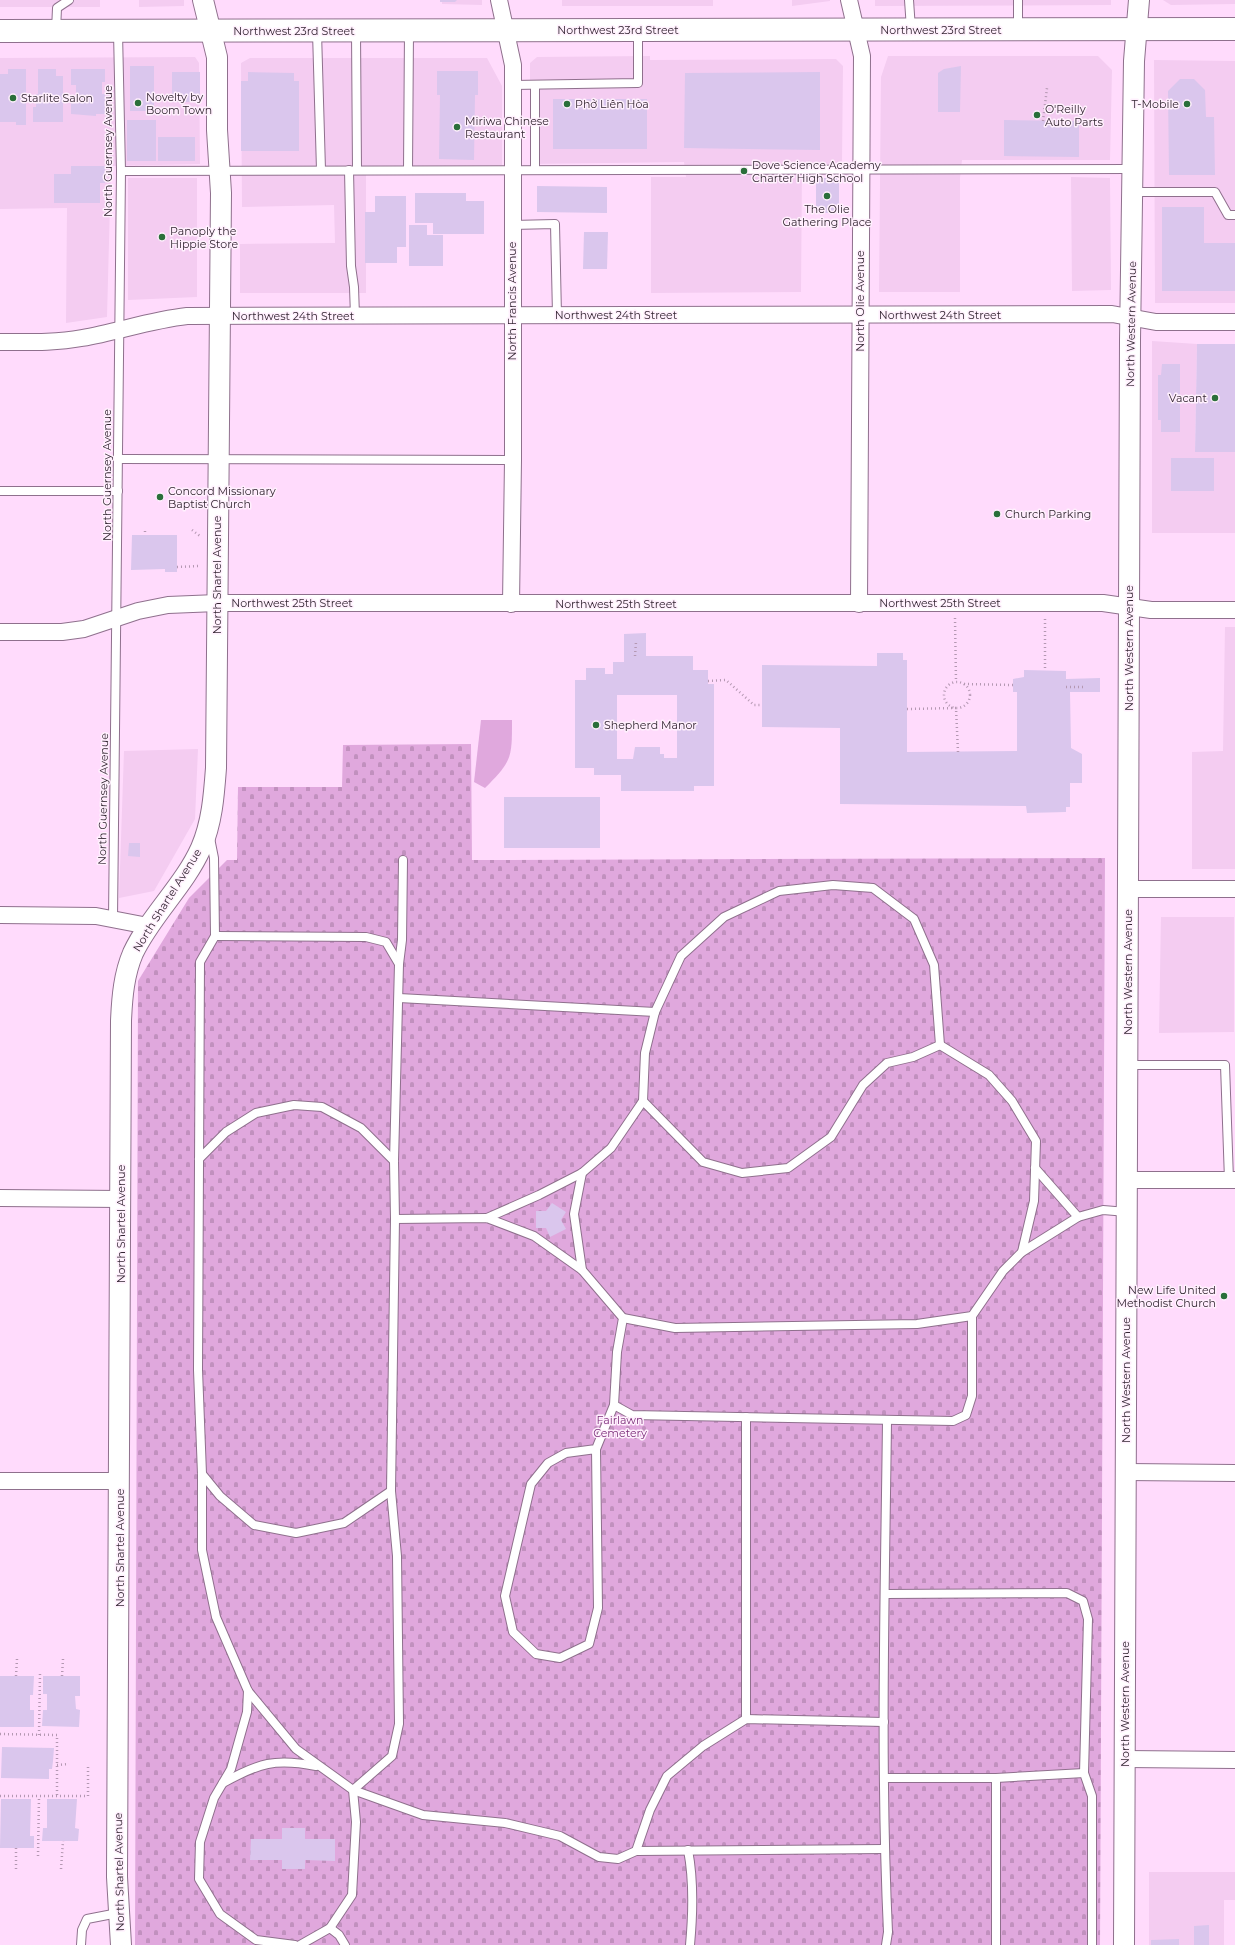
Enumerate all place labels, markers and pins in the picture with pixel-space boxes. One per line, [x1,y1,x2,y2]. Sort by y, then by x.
place label: Novelty by Boom Town [146,90,212,117]
place label: Starlite Salon [21,91,93,105]
marker: Starlite Salon [8,93,18,103]
place label: Phở Liên Hòa [575,97,649,111]
place label: T-Mobile [1131,97,1179,111]
marker: Novelty by Boom Town [133,98,143,108]
marker: Phở Liên Hòa [562,99,572,109]
marker: T-Mobile [1182,99,1192,109]
place label: O'Reilly Auto Parts [1045,102,1103,129]
marker: O'Reilly Auto Parts [1032,110,1042,120]
place label: Miriwa Chinese Restaurant [465,114,549,141]
marker: Miriwa Chinese Restaurant [452,122,462,132]
place label: Dove Science Academy Charter High School [752,158,881,185]
marker: Dove Science Academy Charter High School [739,166,749,176]
marker: The Olie Gathering Place [822,191,832,201]
place label: The Olie Gathering Place [783,202,872,229]
place label: Panoply the Hippie Store [170,224,238,251]
marker: Panoply the Hippie Store [157,232,167,242]
place label: Vacant [1169,391,1208,405]
marker: Vacant [1210,393,1220,403]
place label: Concord Missionary Baptist Church [168,484,276,511]
marker: Concord Missionary Baptist Church [155,492,165,502]
place label: Church Parking [1005,507,1091,521]
marker: Church Parking [992,509,1002,519]
place label: Shepherd Manor [604,718,697,732]
marker: Shepherd Manor [591,720,601,730]
place label: New Life United Methodist Church [1116,1283,1216,1310]
marker: New Life United Methodist Church [1219,1291,1229,1301]

